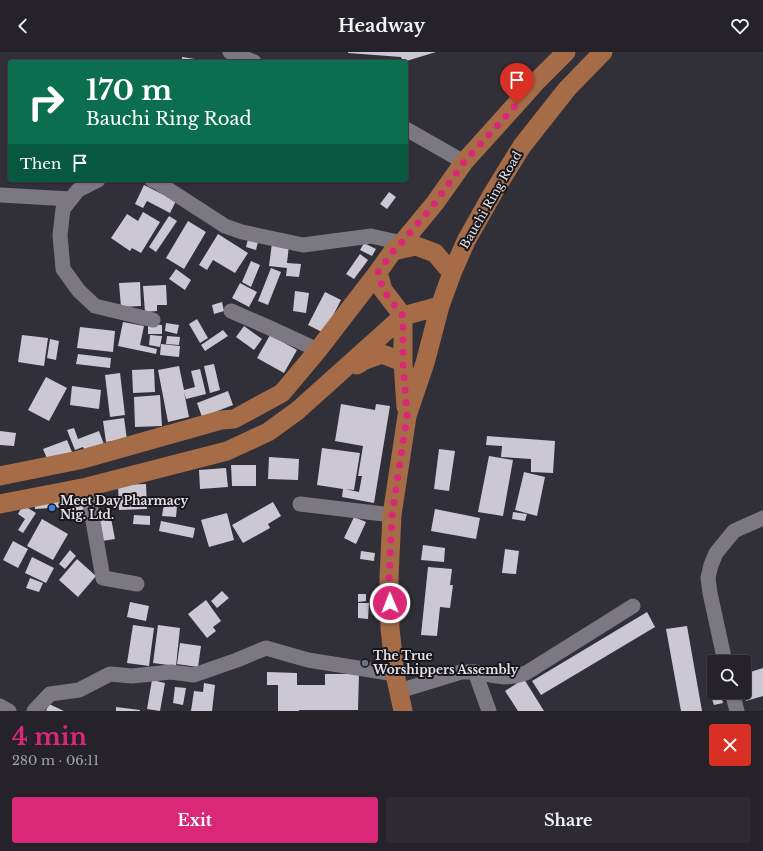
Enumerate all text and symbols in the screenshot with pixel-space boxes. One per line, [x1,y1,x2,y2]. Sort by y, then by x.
icon: back [12,15,34,37]
text: Headway [338,15,425,37]
icon: heart [729,15,751,37]
pin [500,63,534,104]
icon: arrive [506,69,528,91]
text: 170 m [86,73,172,108]
icon: right [20,76,72,128]
text: Bauchi Ring Road [86,108,252,130]
street label: Bauchi Ring Road [456,148,525,251]
icon: arrive [69,152,91,174]
text: Then [20,154,61,173]
place label: Meet Day Pharmacy Nig. Ltd. [60,493,188,522]
marker: Meet Day Pharmacy Nig. Ltd. [47,503,57,513]
position arrow [369,582,411,624]
place label: The True Worshippers Assembly [372,648,519,677]
map controls [707,655,751,699]
button: search [707,655,751,699]
marker: The True Worshippers Assembly [360,658,370,668]
text: 4 min [12,722,87,751]
button: close [709,724,751,766]
text: 280 m · 06:11 [12,752,99,769]
button: Exit [12,797,378,843]
button: Share [386,797,751,843]

